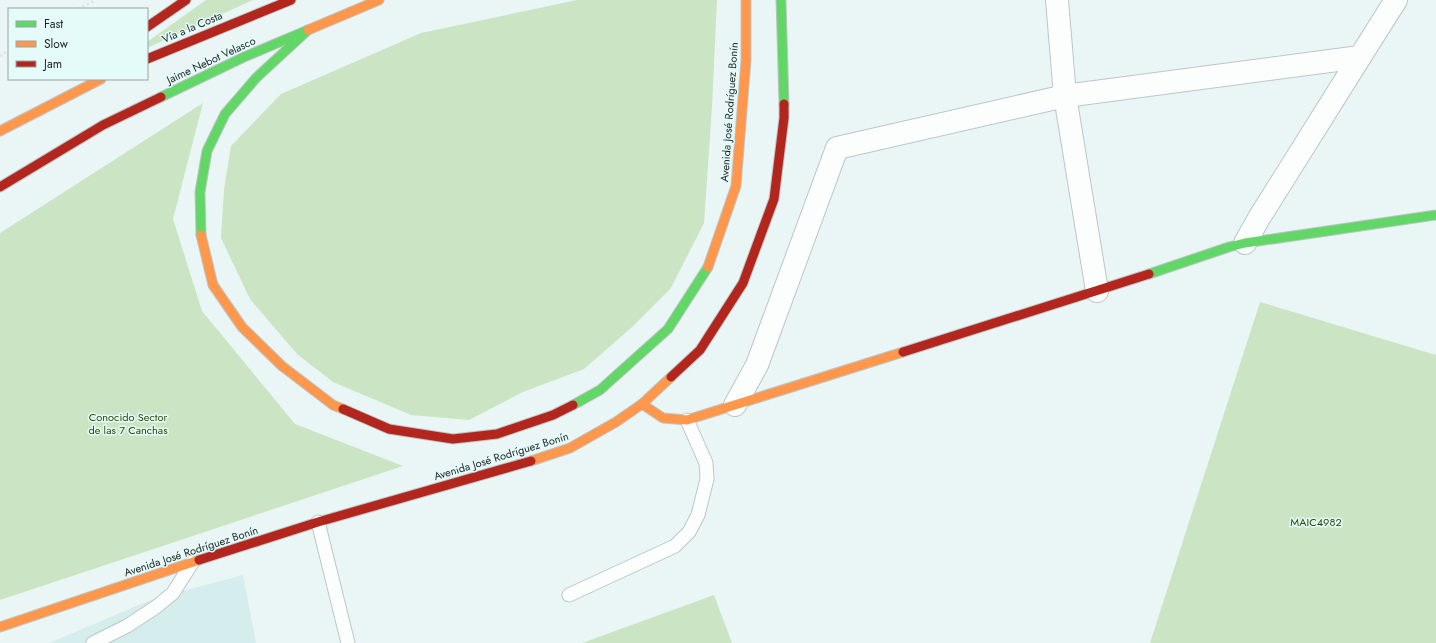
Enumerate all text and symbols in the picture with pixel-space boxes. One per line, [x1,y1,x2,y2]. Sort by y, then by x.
street label: Vía a la Costa [159,7,225,47]
legend [8,8,148,80]
text: Fast [44,15,63,33]
street label: Jaime Nebot Velasco [162,32,258,88]
text: Slow [44,35,69,53]
street label: Avenida José Rodríguez Bonín [716,42,742,182]
text: Jam [42,55,62,73]
park label: Conocido Sector de las 7 Canchas [88,409,168,438]
street label: Avenida José Rodríguez Bonín [432,428,570,484]
park label: MAIC4982 [1290,514,1342,530]
street label: Avenida José Rodríguez Bonín [122,522,260,580]

